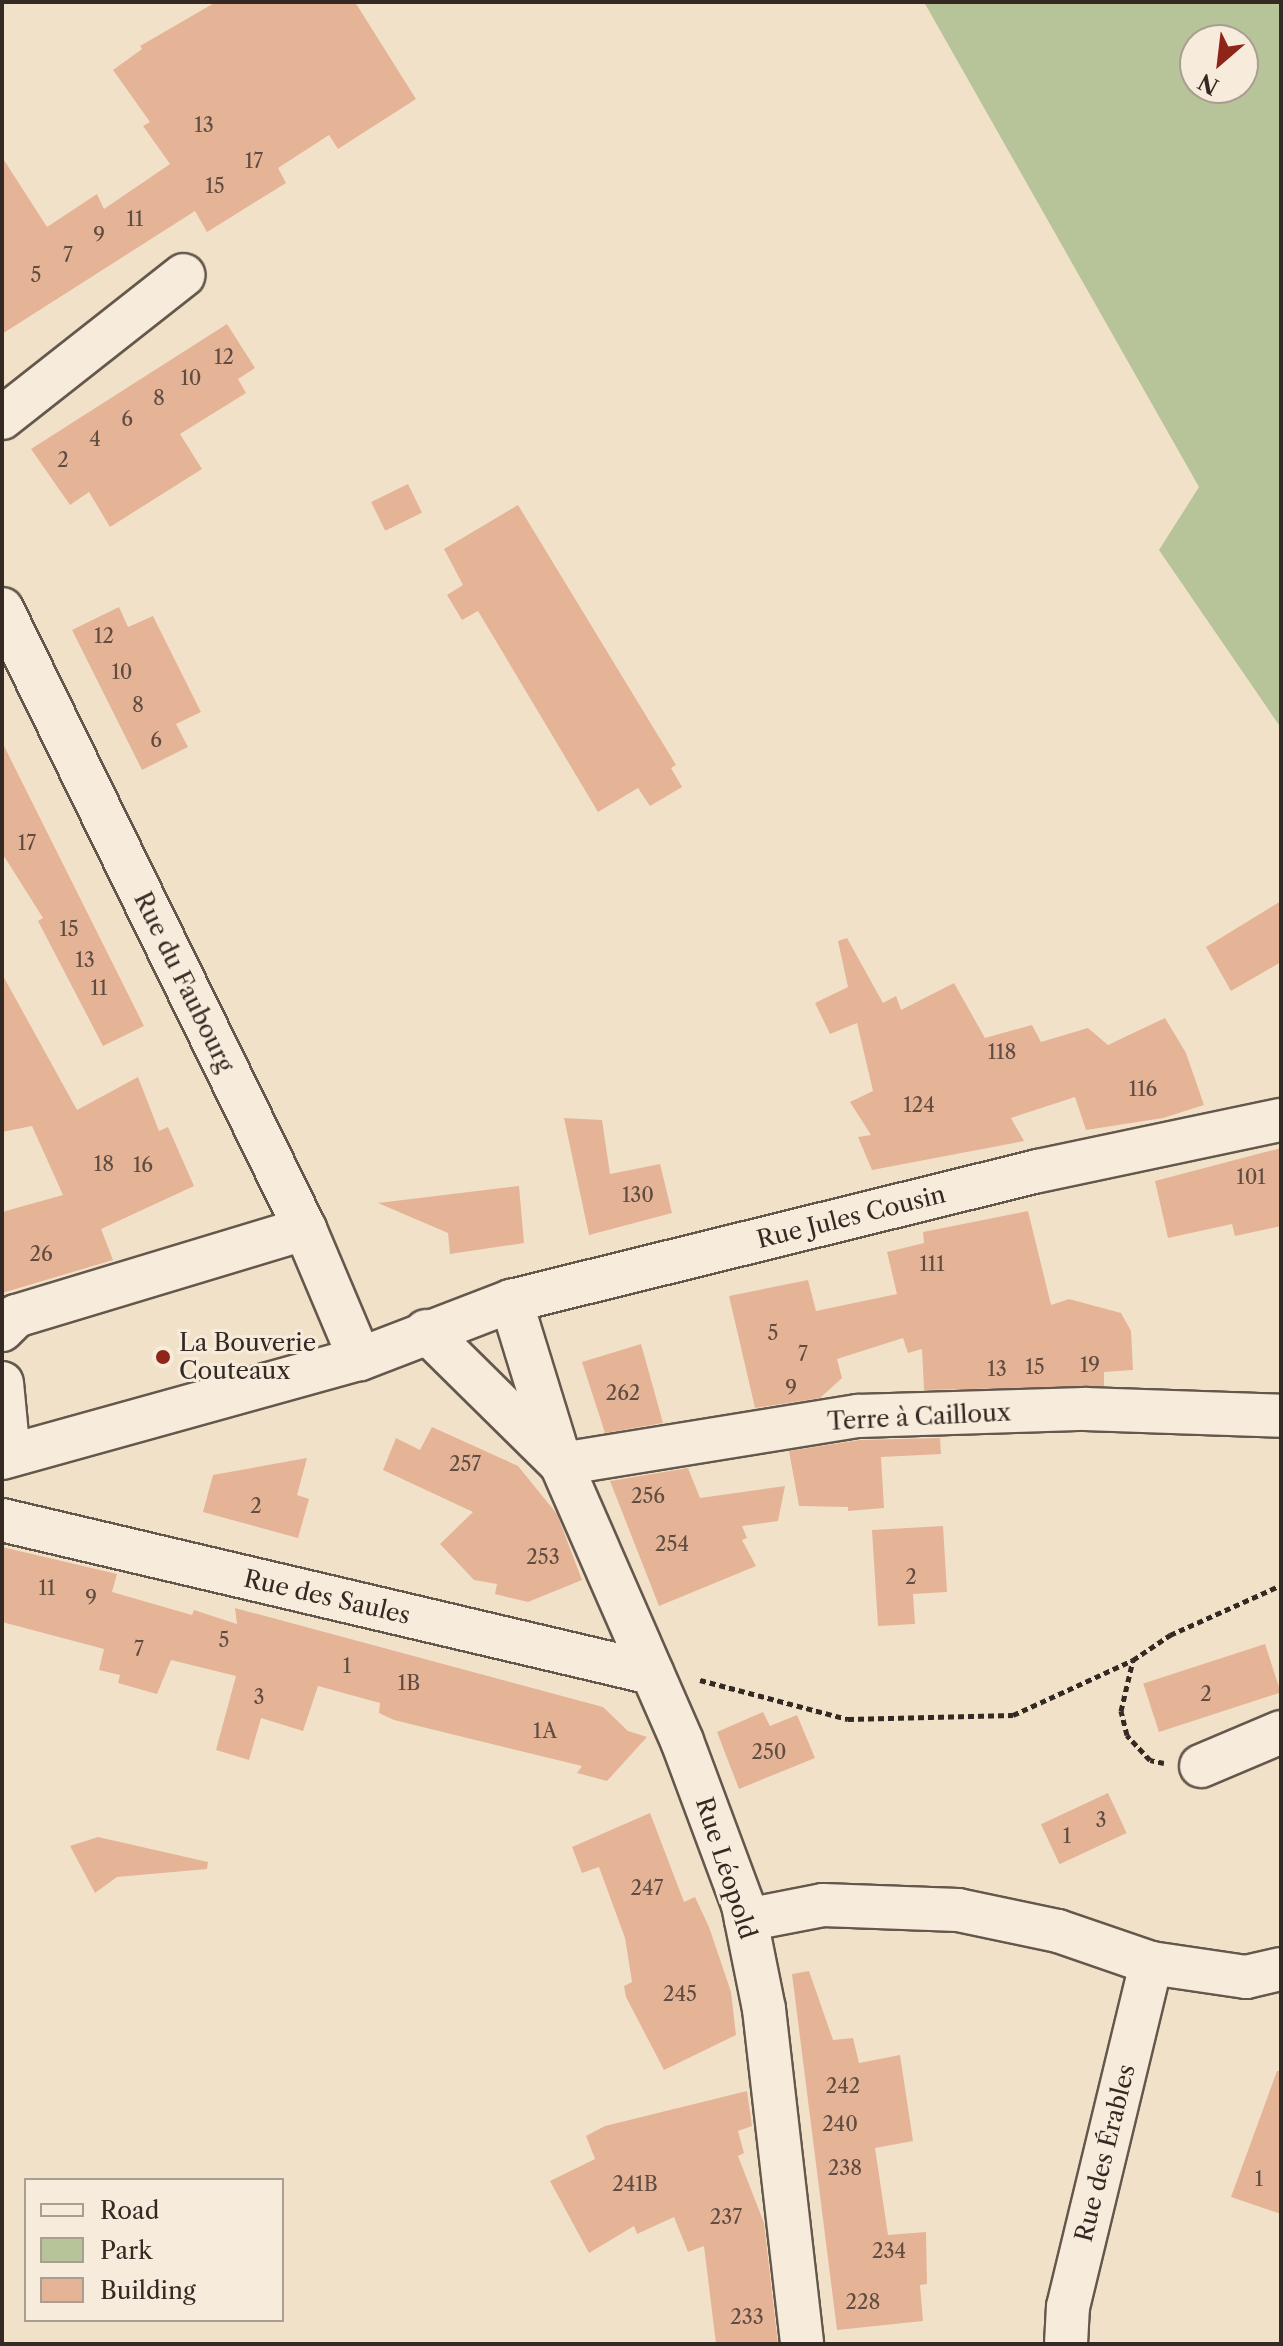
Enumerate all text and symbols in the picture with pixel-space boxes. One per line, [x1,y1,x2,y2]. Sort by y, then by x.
north arrow [1179,24,1259,104]
text: N [1194,67,1223,100]
house number: 13 [194,113,214,137]
house number: 17 [245,149,263,173]
house number: 15 [205,174,225,198]
house number: 11 [127,207,143,231]
house number: 9 [93,223,105,247]
house number: 7 [63,243,73,267]
house number: 5 [31,263,41,287]
house number: 12 [214,345,234,369]
house number: 10 [180,366,202,390]
house number: 8 [153,386,165,410]
house number: 6 [121,407,133,431]
house number: 4 [89,427,101,451]
house number: 2 [57,448,69,472]
house number: 12 [94,624,114,648]
house number: 10 [111,660,133,684]
house number: 8 [132,693,144,717]
house number: 6 [150,728,162,752]
house number: 17 [18,831,36,855]
street label: Rue du Faubourg [128,887,240,1077]
house number: 15 [59,917,79,941]
house number: 13 [75,948,95,972]
house number: 11 [91,976,107,1000]
house number: 118 [988,1040,1016,1064]
house number: 116 [1129,1077,1157,1101]
house number: 124 [903,1093,935,1117]
house number: 18 [94,1152,114,1176]
house number: 16 [133,1153,153,1177]
house number: 101 [1236,1165,1266,1189]
street label: Rue Jules Cousin [754,1180,948,1254]
house number: 130 [622,1183,654,1207]
house number: 26 [29,1242,53,1266]
house number: 111 [919,1252,945,1276]
house number: 5 [768,1321,778,1345]
place label: La Bouverie Couteaux [179,1329,316,1385]
house number: 7 [798,1342,808,1366]
marker: La Bouverie Couteaux [154,1348,172,1366]
house number: 19 [1080,1353,1100,1377]
house number: 15 [1025,1355,1045,1379]
house number: 13 [987,1357,1007,1381]
house number: 9 [785,1376,797,1400]
house number: 262 [606,1381,640,1405]
street label: Terre à Cailloux [826,1398,1012,1436]
house number: 257 [449,1452,481,1476]
house number: 256 [631,1484,665,1508]
house number: 2 [250,1494,262,1518]
house number: 254 [655,1532,689,1556]
house number: 253 [526,1545,560,1569]
street label: Rue des Saules [241,1564,413,1630]
house number: 2 [905,1565,917,1589]
house number: 11 [39,1576,55,1600]
house number: 9 [85,1586,97,1610]
house number: 5 [219,1628,229,1652]
house number: 7 [134,1637,144,1661]
house number: 1 [343,1654,351,1678]
house number: 1B [398,1671,420,1695]
house number: 2 [1200,1682,1212,1706]
house number: 3 [253,1685,265,1709]
house number: 1A [533,1719,557,1743]
house number: 250 [751,1740,787,1764]
street label: Rue Léopold [690,1794,762,1942]
house number: 3 [1095,1808,1107,1832]
house number: 1 [1063,1824,1071,1848]
house number: 247 [631,1876,663,1900]
house number: 245 [663,1982,697,2006]
street label: Rue des Érables [1069,2061,1141,2245]
house number: 242 [826,2074,860,2098]
house number: 240 [822,2112,858,2136]
house number: 238 [828,2156,862,2180]
house number: 1 [1255,2167,1263,2191]
house number: 241B [612,2172,658,2196]
legend [24,2178,284,2322]
text: Road [100,2196,159,2225]
house number: 237 [710,2205,742,2229]
text: Park [100,2236,152,2265]
house number: 234 [872,2239,906,2263]
text: Building [100,2276,196,2305]
house number: 228 [846,2290,880,2314]
house number: 233 [730,2305,764,2329]

